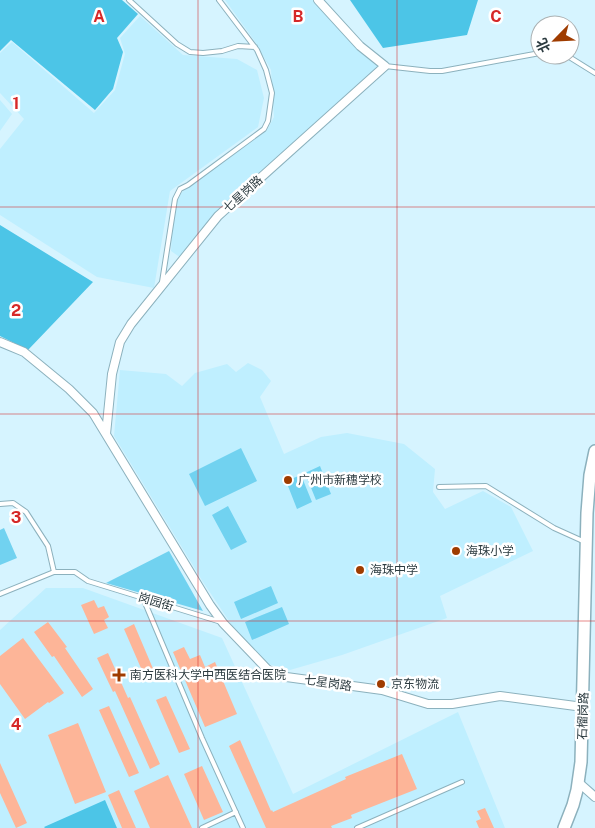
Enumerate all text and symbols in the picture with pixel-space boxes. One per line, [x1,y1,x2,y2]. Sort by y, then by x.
text: A [93,7,105,26]
text: B [293,7,304,26]
text: C [490,7,502,26]
north arrow [530,15,580,65]
text: 北 [533,36,553,55]
text: 1 [13,94,19,113]
street label: 七星岗路 [220,173,266,215]
text: 2 [11,301,21,320]
place label: 广州市新穗学校 [298,473,382,487]
marker: 广州市新穗学校 [282,474,294,486]
text: 3 [11,508,21,527]
place label: 海珠小学 [466,544,514,558]
marker: 海珠小学 [450,545,462,557]
place label: 海珠中学 [370,563,418,577]
marker: 海珠中学 [354,564,366,576]
street label: 岗园街 [137,590,175,614]
marker: 南方医科大学中西医结合医院 [112,668,126,682]
place label: 南方医科大学中西医结合医院 [130,668,286,682]
street label: 七星岗路 [303,673,353,693]
place label: 京东物流 [391,677,439,691]
marker: 京东物流 [375,678,387,690]
street label: 石榴岗路 [575,692,591,740]
text: 4 [11,715,22,734]

